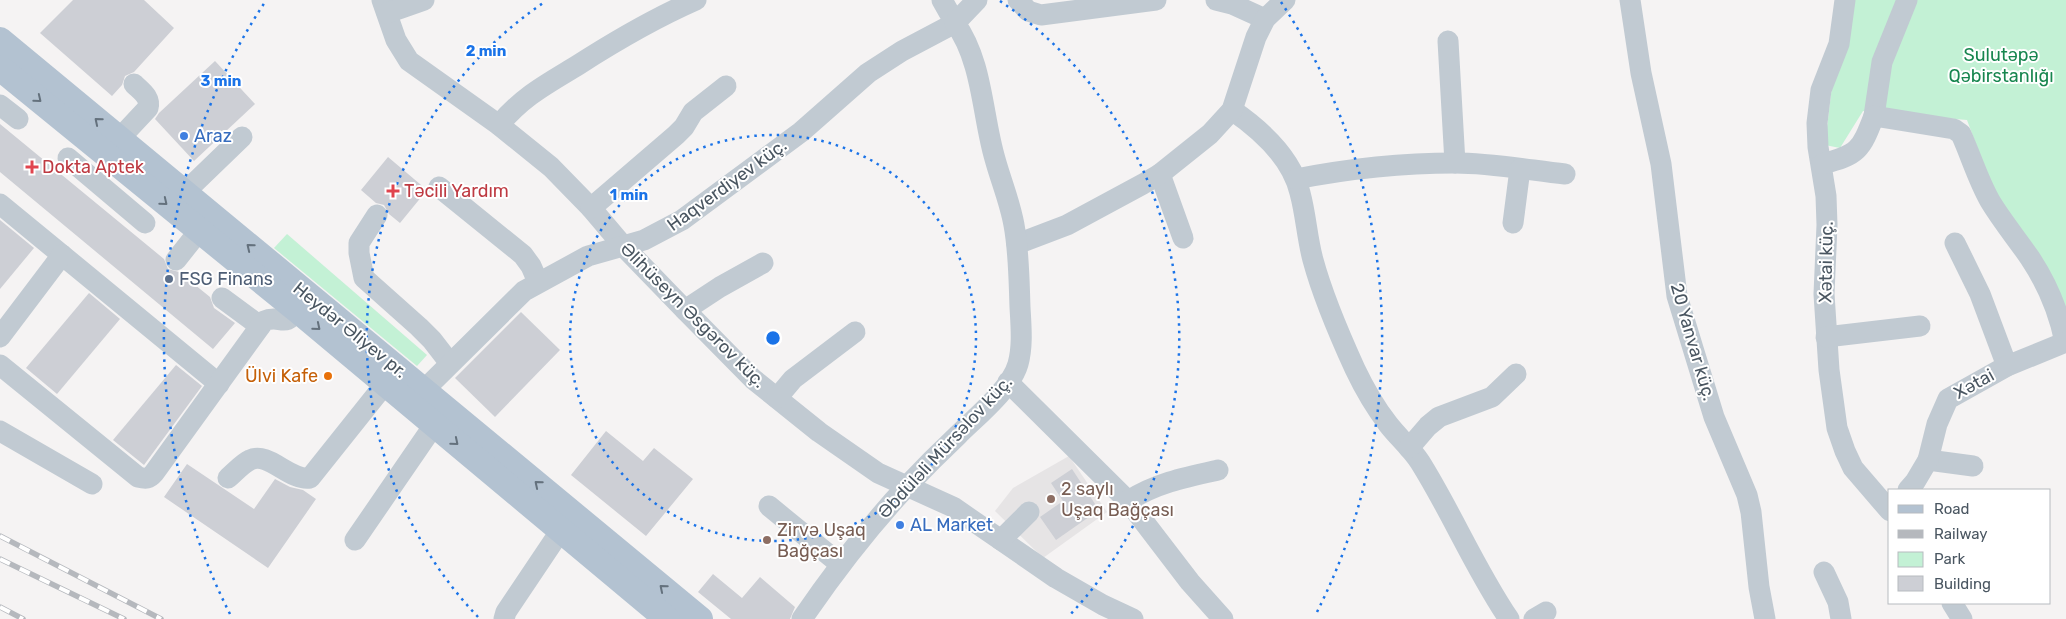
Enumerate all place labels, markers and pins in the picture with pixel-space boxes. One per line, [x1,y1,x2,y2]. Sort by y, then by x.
place label: Araz [194,125,232,147]
marker: Araz [178,130,190,142]
place label: Dokta Aptek [42,156,145,178]
marker: Dokta Aptek [26,161,38,173]
place label: Təcili Yardım [404,180,509,202]
marker: Təcili Yardım [386,184,400,198]
place label: FSG Finans [179,268,273,290]
marker: FSG Finans [163,273,175,285]
centre of rings [764,329,782,347]
place label: Ülvi Kafe [245,365,318,387]
marker: Ülvi Kafe [322,370,334,382]
place label: 2 saylı Uşaq Bağçası [1061,478,1174,521]
marker: 2 saylı Uşaq Bağçası [1045,493,1057,505]
place label: AL Market [910,514,993,536]
place label: Zirvə Uşaq Bağçası [777,519,866,562]
marker: AL Market [894,519,906,531]
marker: Zirvə Uşaq Bağçası [761,534,773,546]

